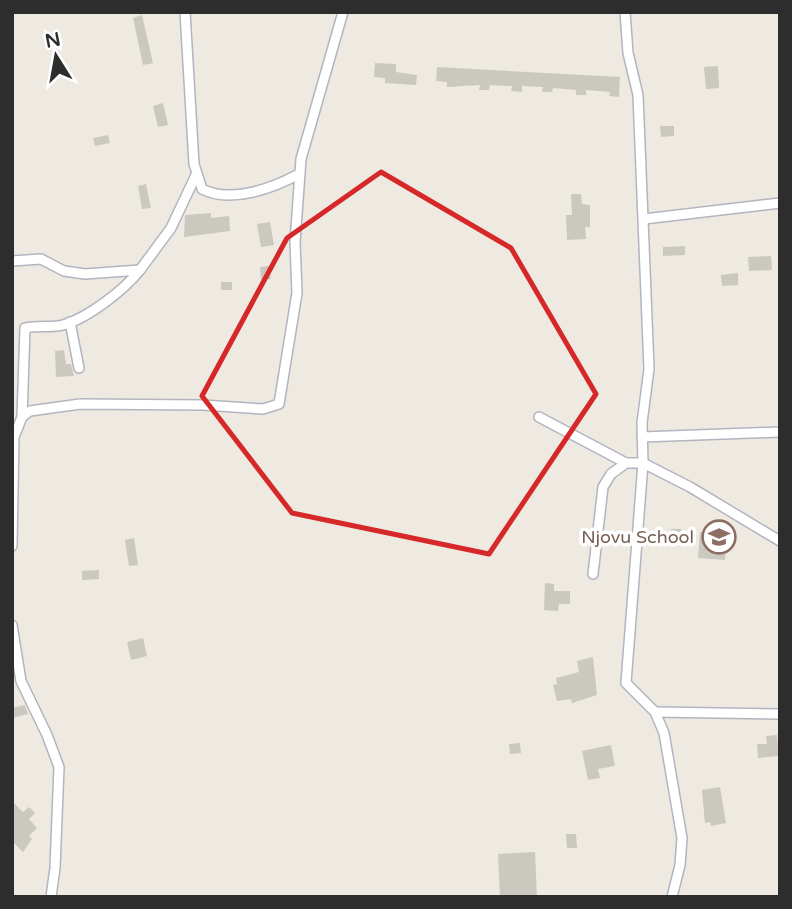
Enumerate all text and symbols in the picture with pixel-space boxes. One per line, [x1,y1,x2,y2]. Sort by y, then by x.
north arrow [21,21,91,91]
text: N [43,28,63,53]
school or university icon: Njovu School [700,518,738,556]
place label: Njovu School [581,526,694,548]

